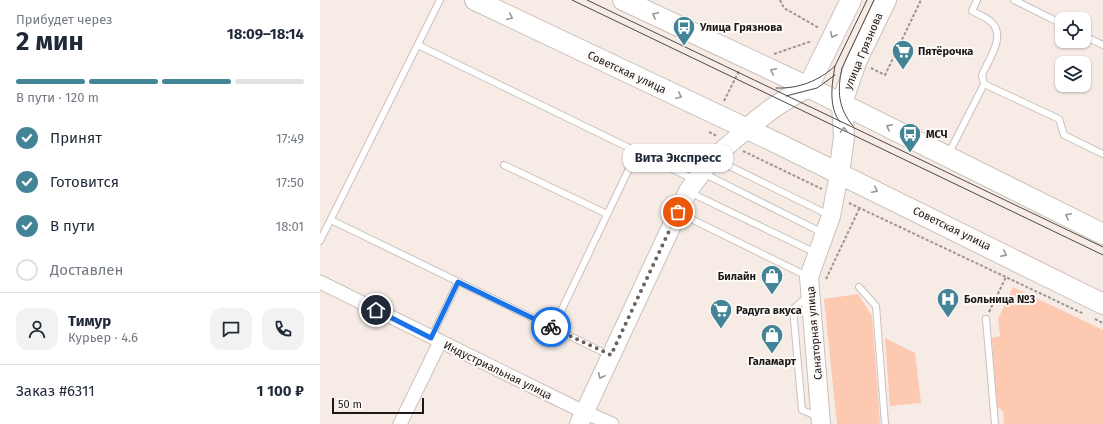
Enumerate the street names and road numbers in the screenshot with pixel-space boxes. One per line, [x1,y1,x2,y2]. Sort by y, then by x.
street label: улица Грязнова [841,11,885,92]
street label: Советская улица [585,49,668,96]
street label: Советская улица [911,204,993,253]
street label: Санаторная улица [804,286,825,380]
street label: Индустриальная улица [441,339,554,402]

